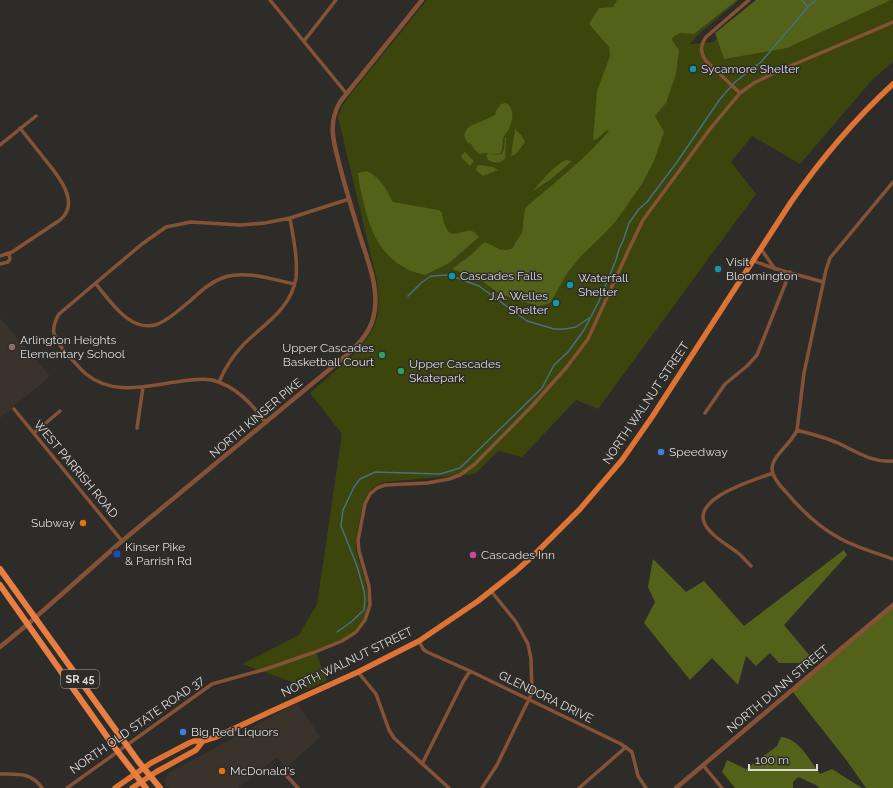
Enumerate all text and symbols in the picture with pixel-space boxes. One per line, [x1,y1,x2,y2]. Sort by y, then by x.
place label: Sycamore Shelter [701,62,800,76]
marker: Sycamore Shelter [688,64,698,74]
place label: Visit Bloomington [726,255,798,283]
marker: Visit Bloomington [713,264,723,274]
place label: Cascades Falls [460,269,542,283]
marker: Cascades Falls [447,271,457,281]
place label: Waterfall Shelter [578,271,629,299]
marker: Waterfall Shelter [565,280,575,290]
place label: J.A. Welles Shelter [489,289,549,317]
marker: J.A. Welles Shelter [551,298,561,308]
place label: Arlington Heights Elementary School [20,333,126,361]
street label: NORTH WALNUT STREET [600,339,693,467]
place label: Upper Cascades Basketball Court [282,341,374,369]
marker: Arlington Heights Elementary School [7,342,17,352]
marker: Upper Cascades Basketball Court [377,350,387,360]
place label: Upper Cascades Skatepark [409,357,501,385]
marker: Upper Cascades Skatepark [396,366,406,376]
street label: NORTH KINSER PIKE [207,375,305,461]
street label: WEST PARRISH ROAD [31,417,121,521]
place label: Speedway [669,445,728,459]
marker: Speedway [656,447,666,457]
place label: Subway [31,516,75,530]
marker: Subway [78,518,88,528]
place label: Kinser Pike & Parrish Rd [125,540,192,568]
place label: Cascades Inn [481,548,555,562]
marker: Kinser Pike & Parrish Rd [112,549,122,559]
marker: Cascades Inn [468,550,478,560]
street label: NORTH WALNUT STREET [279,624,416,700]
street label: NORTH DUNN STREET [724,642,832,736]
street label: GLENDORA DRIVE [497,668,595,726]
road number: SR 45 [61,670,99,688]
street label: NORTH OLD STATE ROAD 37 [67,673,207,777]
place label: Big Red Liquors [191,725,279,739]
marker: Big Red Liquors [178,727,188,737]
scale bar [749,746,817,772]
text: 100 m [755,753,789,767]
place label: McDonald's [230,764,295,778]
marker: McDonald's [217,766,227,776]

